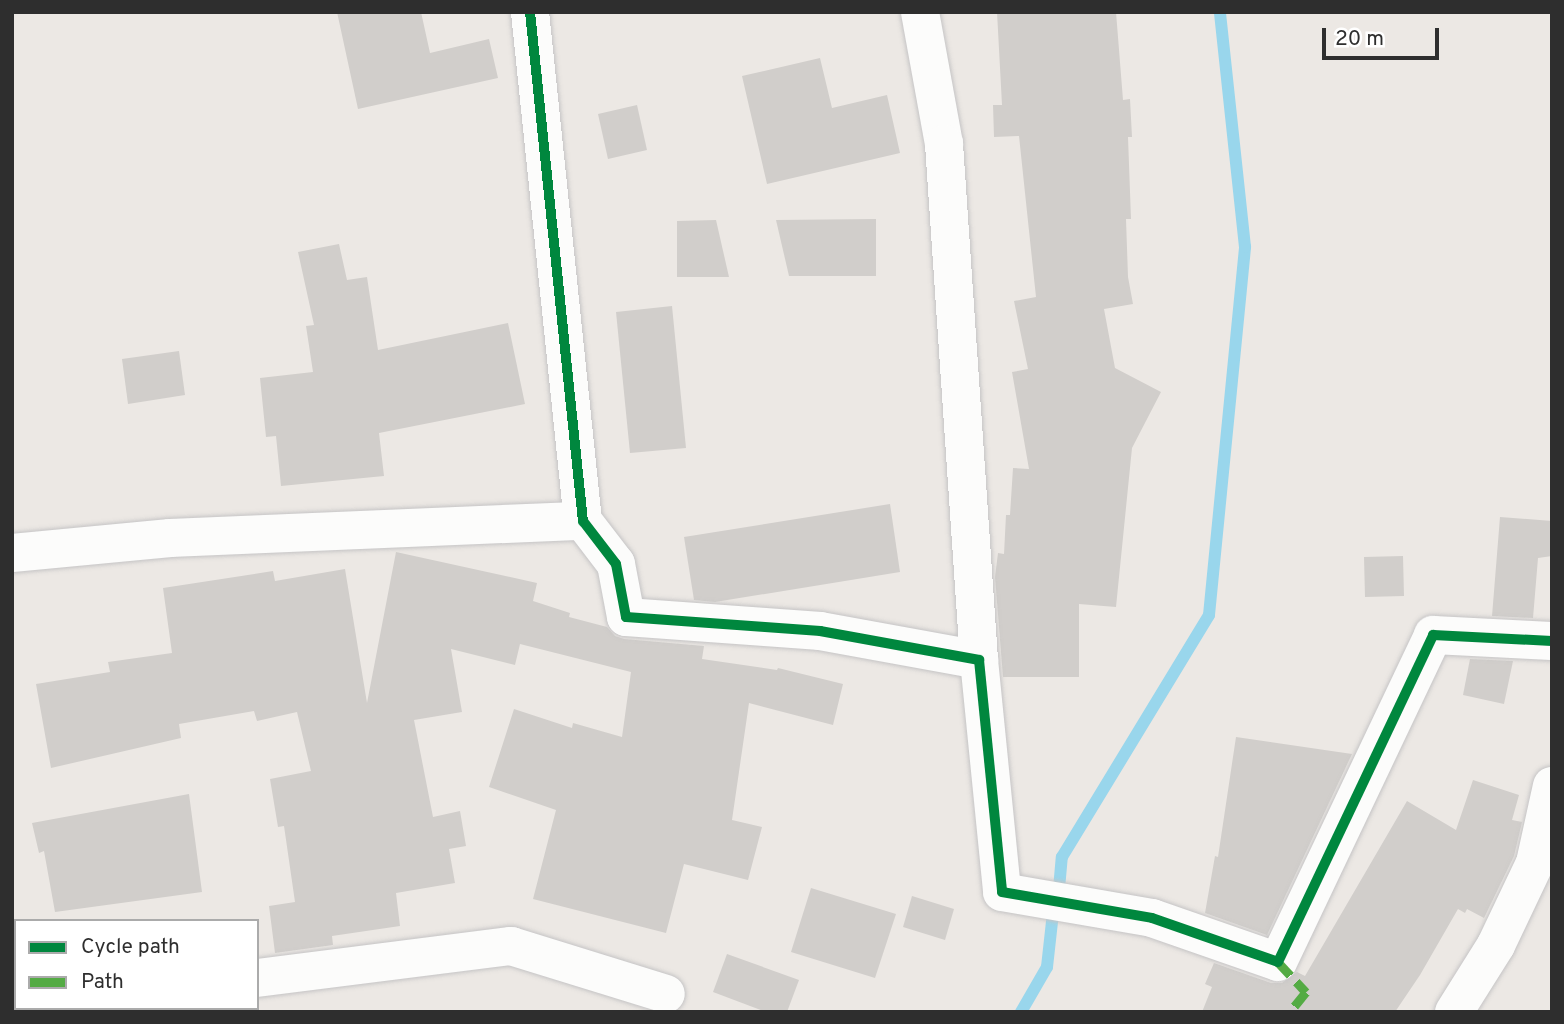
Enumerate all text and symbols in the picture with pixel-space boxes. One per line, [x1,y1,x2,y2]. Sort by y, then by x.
scale bar [1326,14,1443,58]
text: 20 m [1335,26,1384,53]
legend [14,919,259,1010]
text: Cycle path [81,934,180,961]
text: Path [81,969,124,996]

